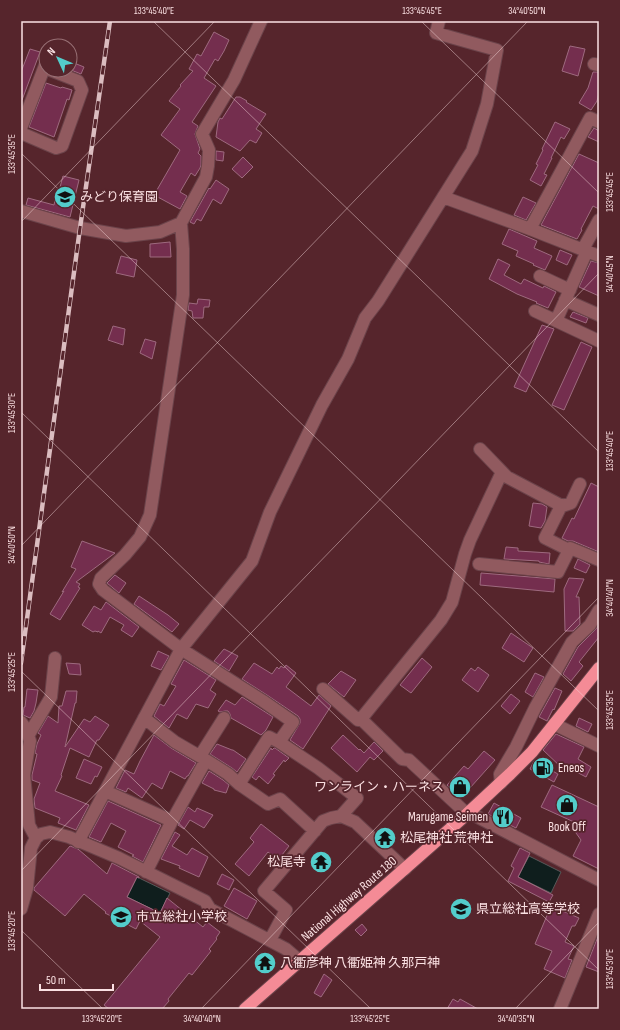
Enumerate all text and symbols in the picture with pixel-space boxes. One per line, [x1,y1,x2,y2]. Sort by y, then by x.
text: 133°45'40"E [134,5,174,17]
text: 133°45'45"E [402,5,442,17]
text: 34°40'50"N [508,5,546,17]
north arrow [38,38,78,78]
text: N [44,45,58,58]
text: 133°45'35"E [6,134,18,174]
text: 133°45'45"E [604,172,616,212]
school or university icon: みどり保育園 [52,184,78,210]
place label: みどり保育園 [80,189,158,205]
text: 34°40'45"N [604,255,616,293]
text: 133°45'30"E [6,393,18,433]
text: 133°45'40"E [604,431,616,471]
text: 34°40'50"N [6,526,18,564]
text: 34°40'40"N [604,579,616,617]
text: 133°45'25"E [6,652,18,692]
text: 133°45'35"E [604,690,616,730]
fuel station icon: Eneos [530,755,556,781]
place label: Eneos [558,760,585,776]
shop icon: ワンライン・ハーネス [447,774,473,800]
place label: ワンライン・ハーネス [314,779,444,795]
shop icon: Book Off [554,792,580,818]
restaurant icon: Marugame Seimen [490,804,516,830]
place label: Marugame Seimen [408,809,488,825]
place label: Book Off [548,819,586,835]
temple icon: 松尾神社 荒神社 [372,825,398,851]
place label: 松尾神社 荒神社 [400,830,493,846]
temple icon: 松尾寺 [308,849,334,875]
street label: National Highway Route 180 [298,853,400,945]
place label: 松尾寺 [267,854,306,870]
school or university icon: 県立総社高等学校 [448,896,474,922]
place label: 県立総社高等学校 [476,901,580,917]
school or university icon: 市立総社小学校 [108,904,134,930]
place label: 市立総社小学校 [136,909,227,925]
text: 133°45'20"E [6,911,18,951]
text: 133°45'30"E [604,949,616,989]
temple icon: 八衢彦神 八衢姫神 久那戸神 [252,950,278,976]
place label: 八衢彦神 八衢姫神 久那戸神 [280,955,440,971]
scale bar [40,966,113,992]
text: 50 m [46,973,66,988]
text: 133°45'20"E [82,1013,122,1025]
text: 34°40'40"N [183,1013,221,1025]
text: 133°45'25"E [350,1013,390,1025]
text: 34°40'35"N [497,1013,535,1025]

